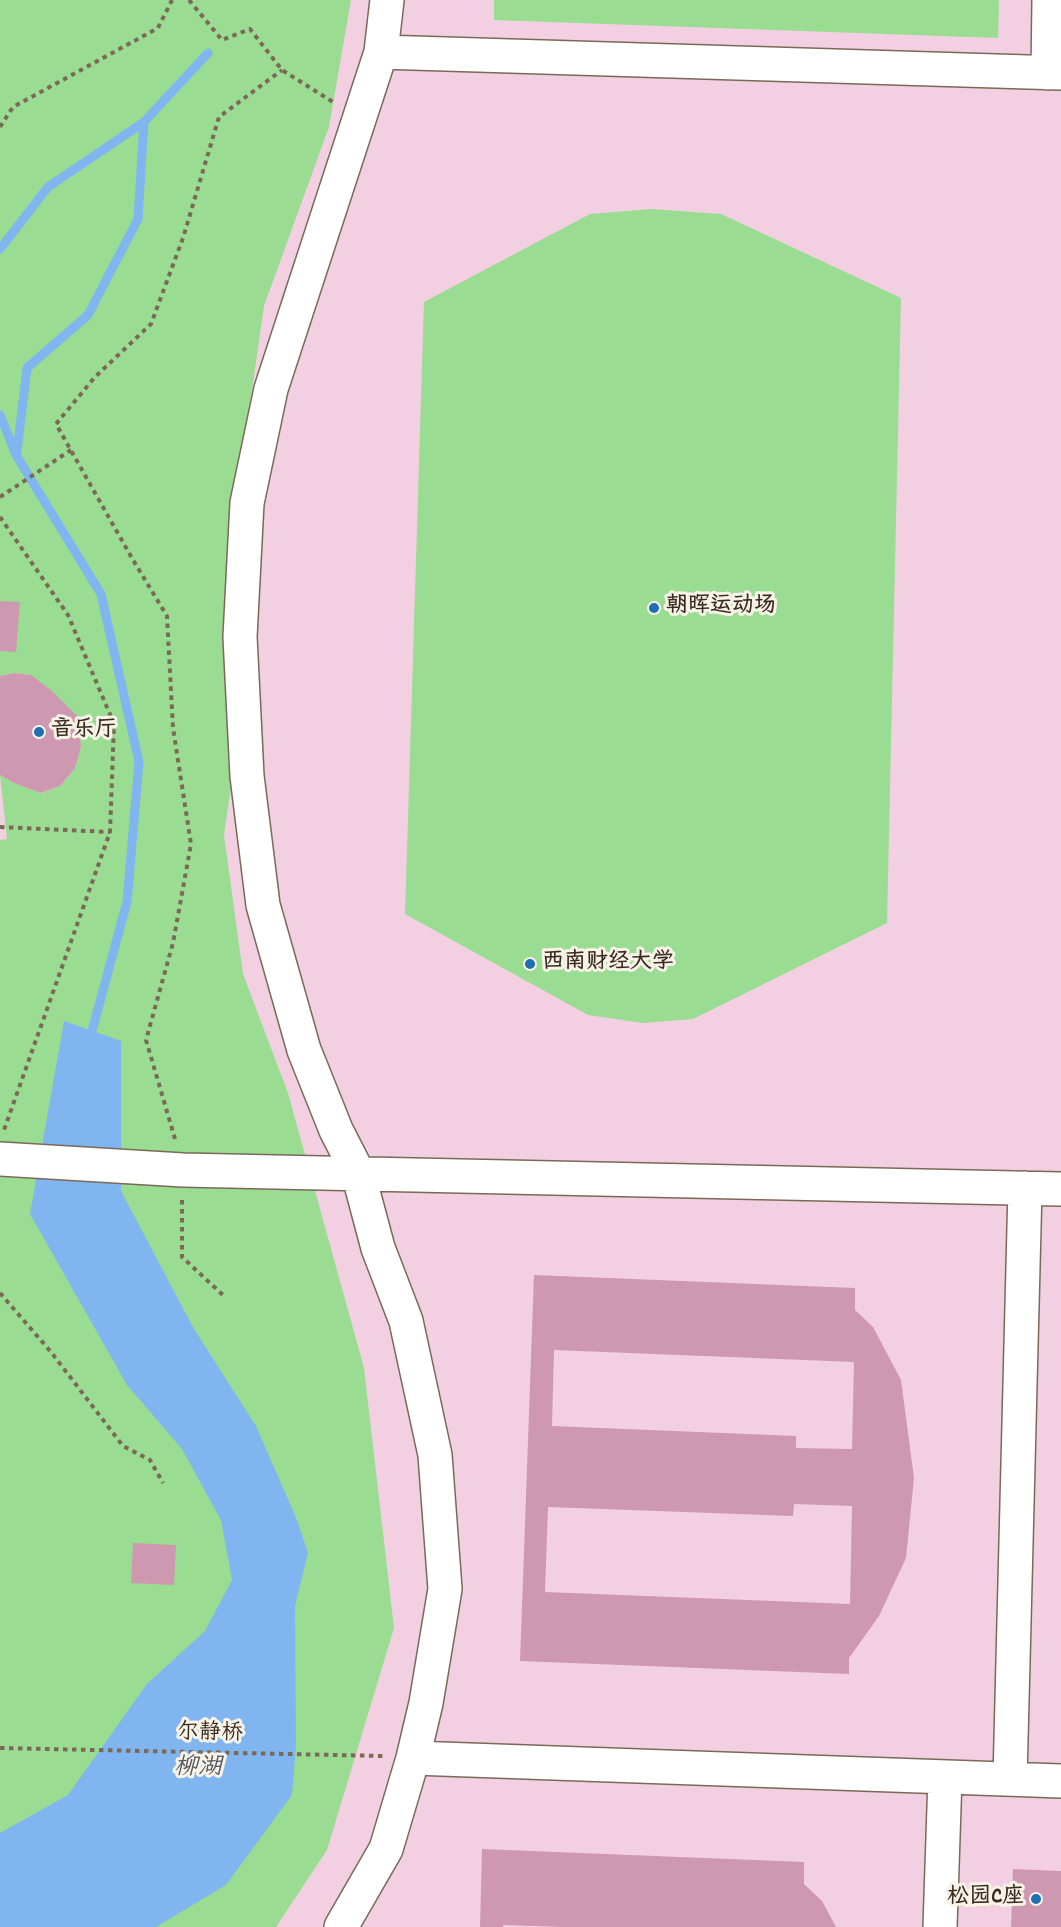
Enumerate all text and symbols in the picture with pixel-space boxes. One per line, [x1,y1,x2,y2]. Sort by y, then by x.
place label: 朝晖运动场 [666,595,776,621]
marker: 朝晖运动场 [647,601,661,615]
place label: 音乐厅 [51,719,117,745]
marker: 音乐厅 [32,725,46,739]
place label: 西南财经大学 [542,951,674,977]
marker: 西南财经大学 [523,957,537,971]
street label: 尔静桥 [177,1721,243,1749]
water label: 柳湖 [174,1756,222,1784]
place label: 松园C座 [947,1886,1024,1912]
marker: 松园C座 [1029,1892,1043,1906]

